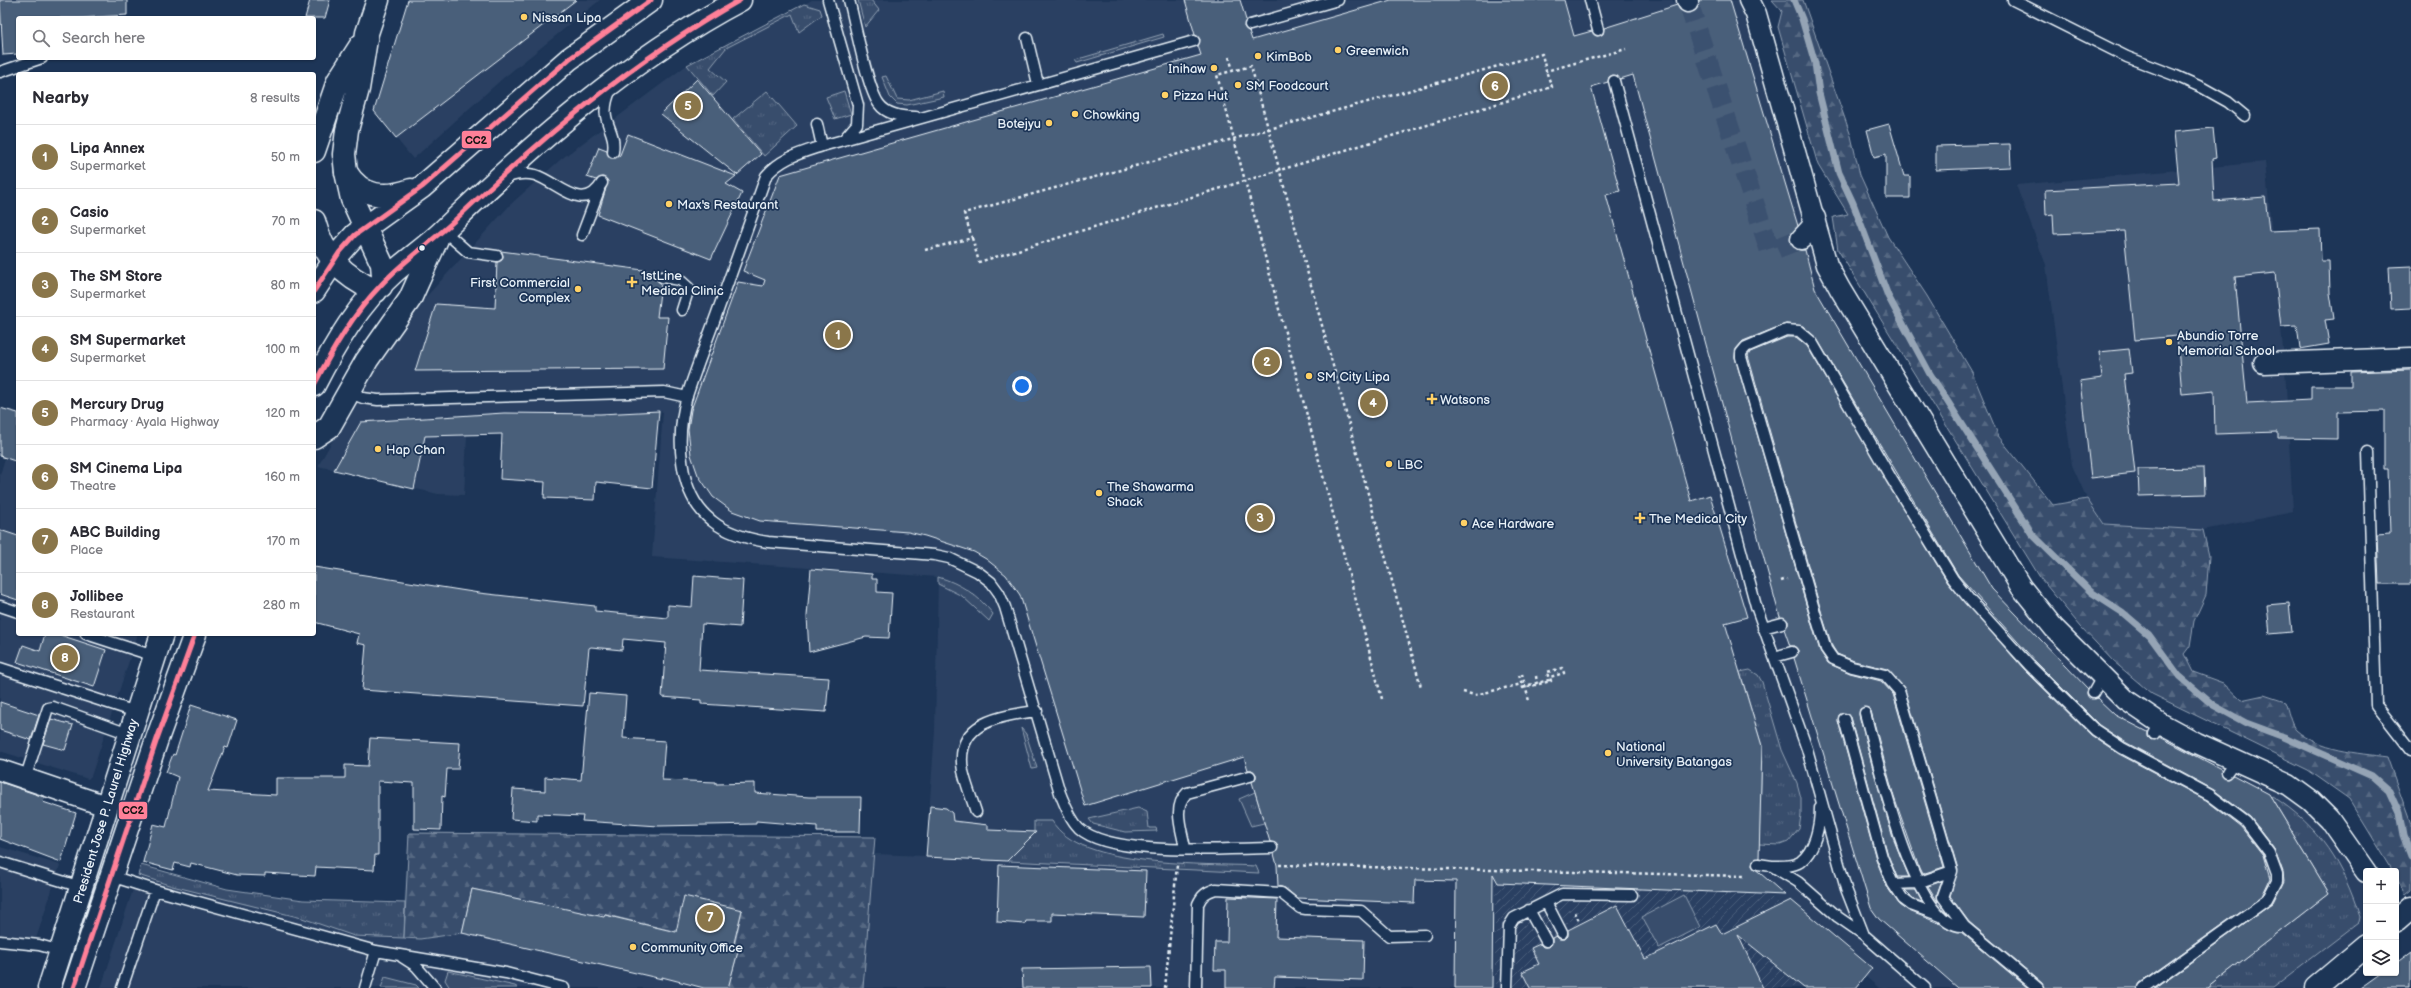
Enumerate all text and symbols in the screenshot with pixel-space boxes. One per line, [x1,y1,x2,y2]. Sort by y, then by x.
place label: Nissan Lipa [532,10,601,26]
marker: Nissan Lipa [519,12,529,22]
search box [16,16,316,60]
icon: search [30,27,52,49]
text: Search here [62,29,145,48]
place label: Greenwich [1346,43,1409,59]
marker: Greenwich [1333,45,1343,55]
place label: KimBob [1266,49,1312,65]
marker: KimBob [1253,51,1263,61]
place label: Inihaw [1168,61,1206,77]
marker: Inihaw [1209,63,1219,73]
pin: 6 [1482,71,1508,101]
place label: SM Foodcourt [1246,78,1328,94]
marker: SM Foodcourt [1233,80,1243,90]
text: Nearby [32,88,89,108]
place label: Pizza Hut [1173,88,1228,104]
text: 8 results [250,90,300,106]
marker: Pizza Hut [1160,90,1170,100]
pin: 5 [675,91,701,121]
place label: Chowking [1083,107,1140,123]
marker: Chowking [1070,109,1080,119]
place label: Botejyu [997,116,1041,132]
marker: Botejyu [1044,118,1054,128]
line badge: CC2 [461,130,492,149]
text: CC2 [465,134,488,147]
text: Lipa Annex [70,139,144,158]
text: 1 [42,149,48,165]
text: 50 m [271,149,300,165]
text: Supermarket [70,158,146,174]
place label: Max's Restaurant [677,197,778,213]
marker: Max's Restaurant [664,199,674,209]
text: Casio [70,203,109,222]
text: 2 [41,213,49,229]
text: 70 m [272,213,300,229]
text: Supermarket [70,222,146,238]
unlabelled marker [417,243,427,253]
text: The SM Store [70,267,162,286]
place label: 1stLine Medical Clinic [641,268,724,299]
place label: First Commercial Complex [470,275,570,306]
marker: 1stLine Medical Clinic [626,276,638,288]
text: 3 [41,277,49,293]
text: 80 m [271,277,300,293]
marker: First Commercial Complex [573,284,583,294]
text: Supermarket [70,286,146,302]
pin: 1 [825,320,851,350]
place label: Abundio Torre Memorial School [2177,328,2275,359]
text: SM Supermarket [70,331,185,350]
marker: Abundio Torre Memorial School [2164,337,2174,347]
text: 4 [41,341,49,357]
text: 100 m [265,341,300,357]
pin: 2 [1254,347,1280,377]
text: Supermarket [70,350,146,366]
place label: SM City Lipa [1317,369,1390,385]
marker: SM City Lipa [1304,371,1314,381]
your location [1012,376,1032,396]
pin: 4 [1360,388,1386,418]
place label: Watsons [1440,392,1490,408]
marker: Watsons [1427,394,1437,404]
text: Mercury Drug [70,395,164,414]
text: 5 [41,405,49,421]
text: 120 m [265,405,300,421]
text: Pharmacy · Ayala Highway [70,414,219,430]
place label: Hap Chan [386,442,445,458]
marker: Hap Chan [373,444,383,454]
place label: LBC [1397,457,1423,473]
text: SM Cinema Lipa [70,459,182,478]
marker: LBC [1384,459,1394,469]
text: 6 [41,469,49,485]
text: 160 m [265,469,300,485]
text: Theatre [70,478,116,494]
place label: The Shawarma Shack [1107,479,1194,510]
marker: The Shawarma Shack [1094,488,1104,498]
pin: 3 [1247,503,1273,533]
place label: The Medical City [1649,511,1747,527]
marker: The Medical City [1634,512,1646,524]
place label: Ace Hardware [1472,516,1554,532]
marker: Ace Hardware [1459,518,1469,528]
text: ABC Building [70,523,160,542]
text: 7 [41,533,49,549]
text: 170 m [267,533,300,549]
text: Place [70,542,103,558]
text: Jollibee [70,587,123,606]
text: 8 [41,597,49,613]
text: 280 m [263,597,300,613]
text: Restaurant [70,606,135,622]
pin: 8 [52,643,78,673]
street label: President Jose P. Laurel Highway [70,717,142,906]
place label: National University Batangas [1616,739,1732,770]
marker: National University Batangas [1603,748,1613,758]
line badge: CC2 [118,801,148,820]
text: CC2 [122,804,145,817]
map controls [2363,868,2399,976]
button: + [2363,868,2399,904]
pin: 7 [697,903,723,933]
button: − [2363,904,2399,940]
place label: Community Office [641,940,743,956]
button: layers [2363,940,2399,976]
marker: Community Office [628,942,638,952]

